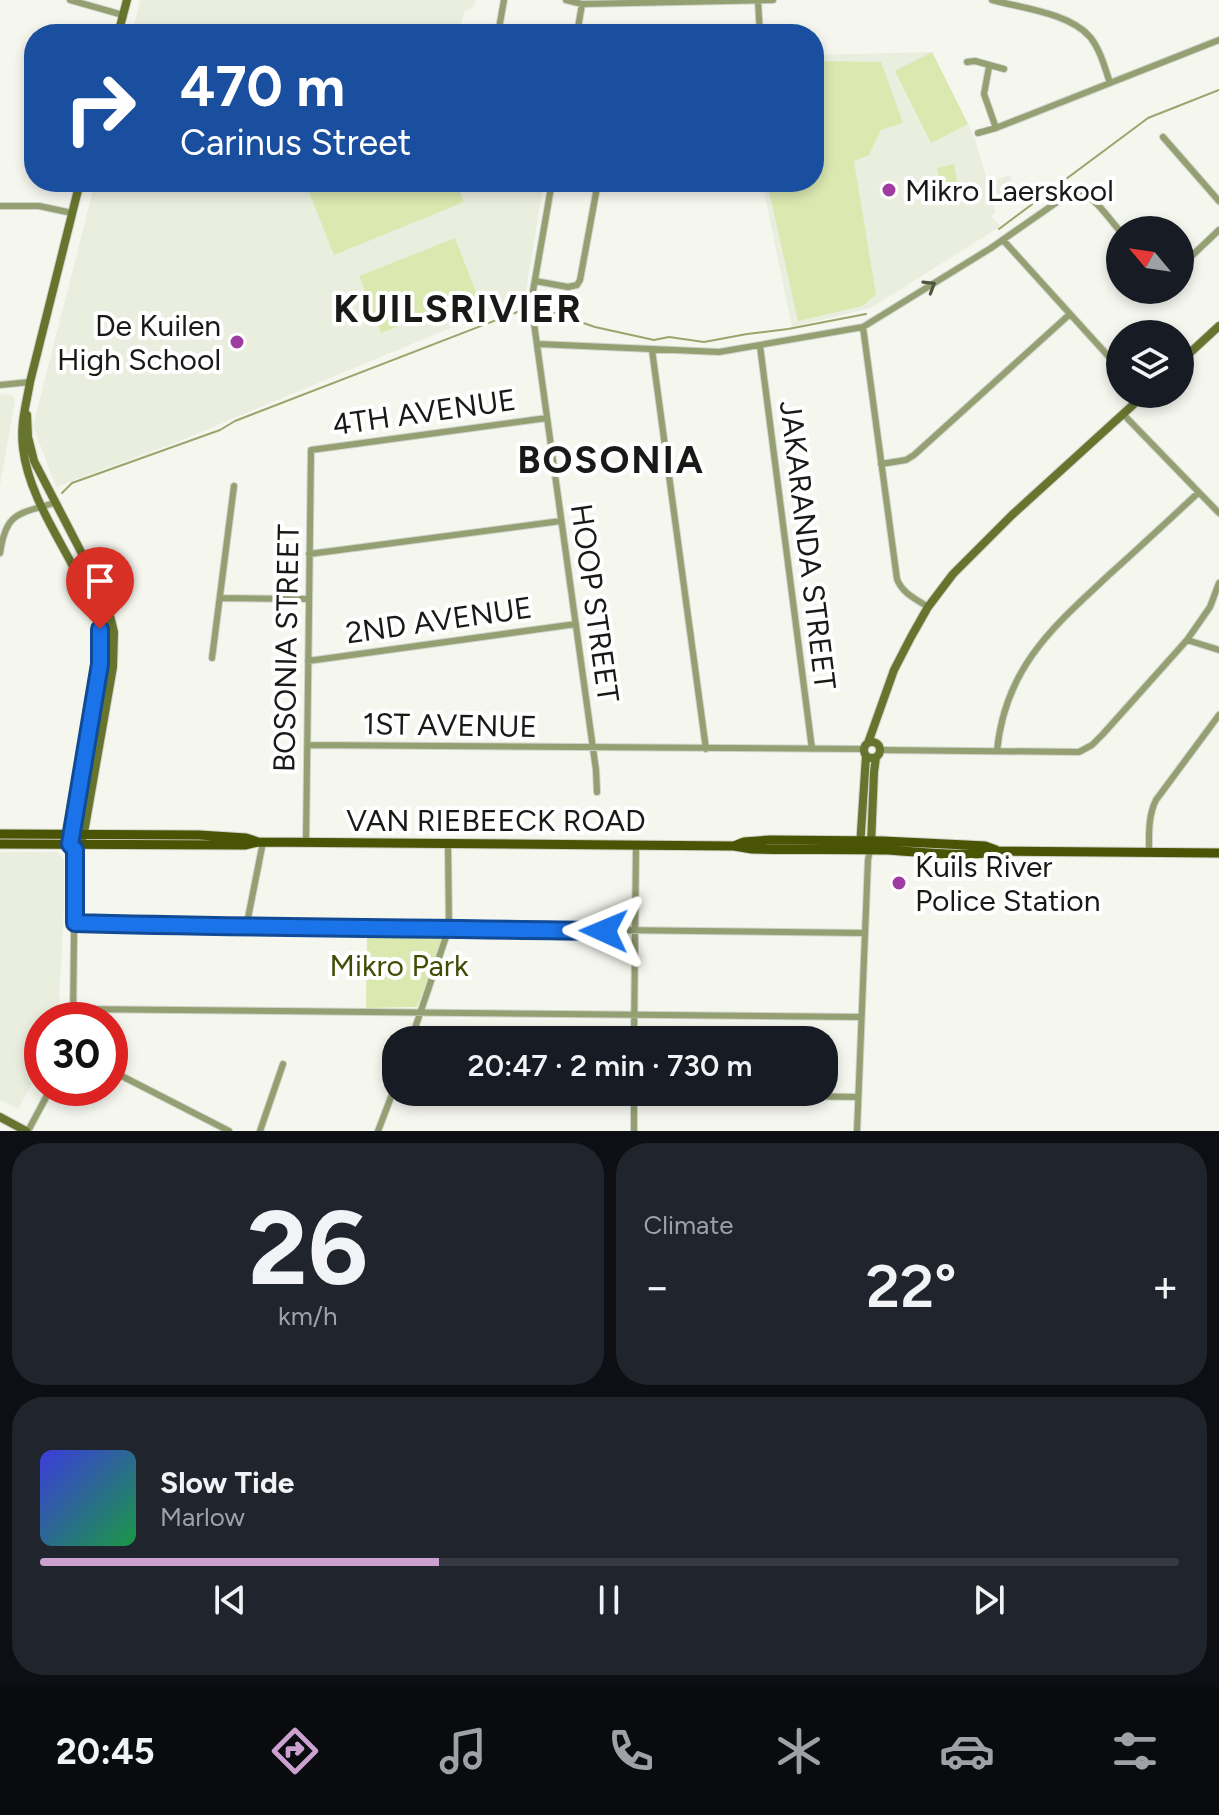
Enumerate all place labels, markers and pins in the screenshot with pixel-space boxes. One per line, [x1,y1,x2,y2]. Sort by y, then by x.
place label: Mikro Laerskool [905,172,1114,209]
marker: Mikro Laerskool [880,181,898,199]
place label: De Kuilen High School [57,307,221,378]
marker: De Kuilen High School [228,333,246,351]
pin [66,547,134,629]
place label: Kuils River Police Station [915,848,1100,919]
marker: Kuils River Police Station [890,874,908,892]

